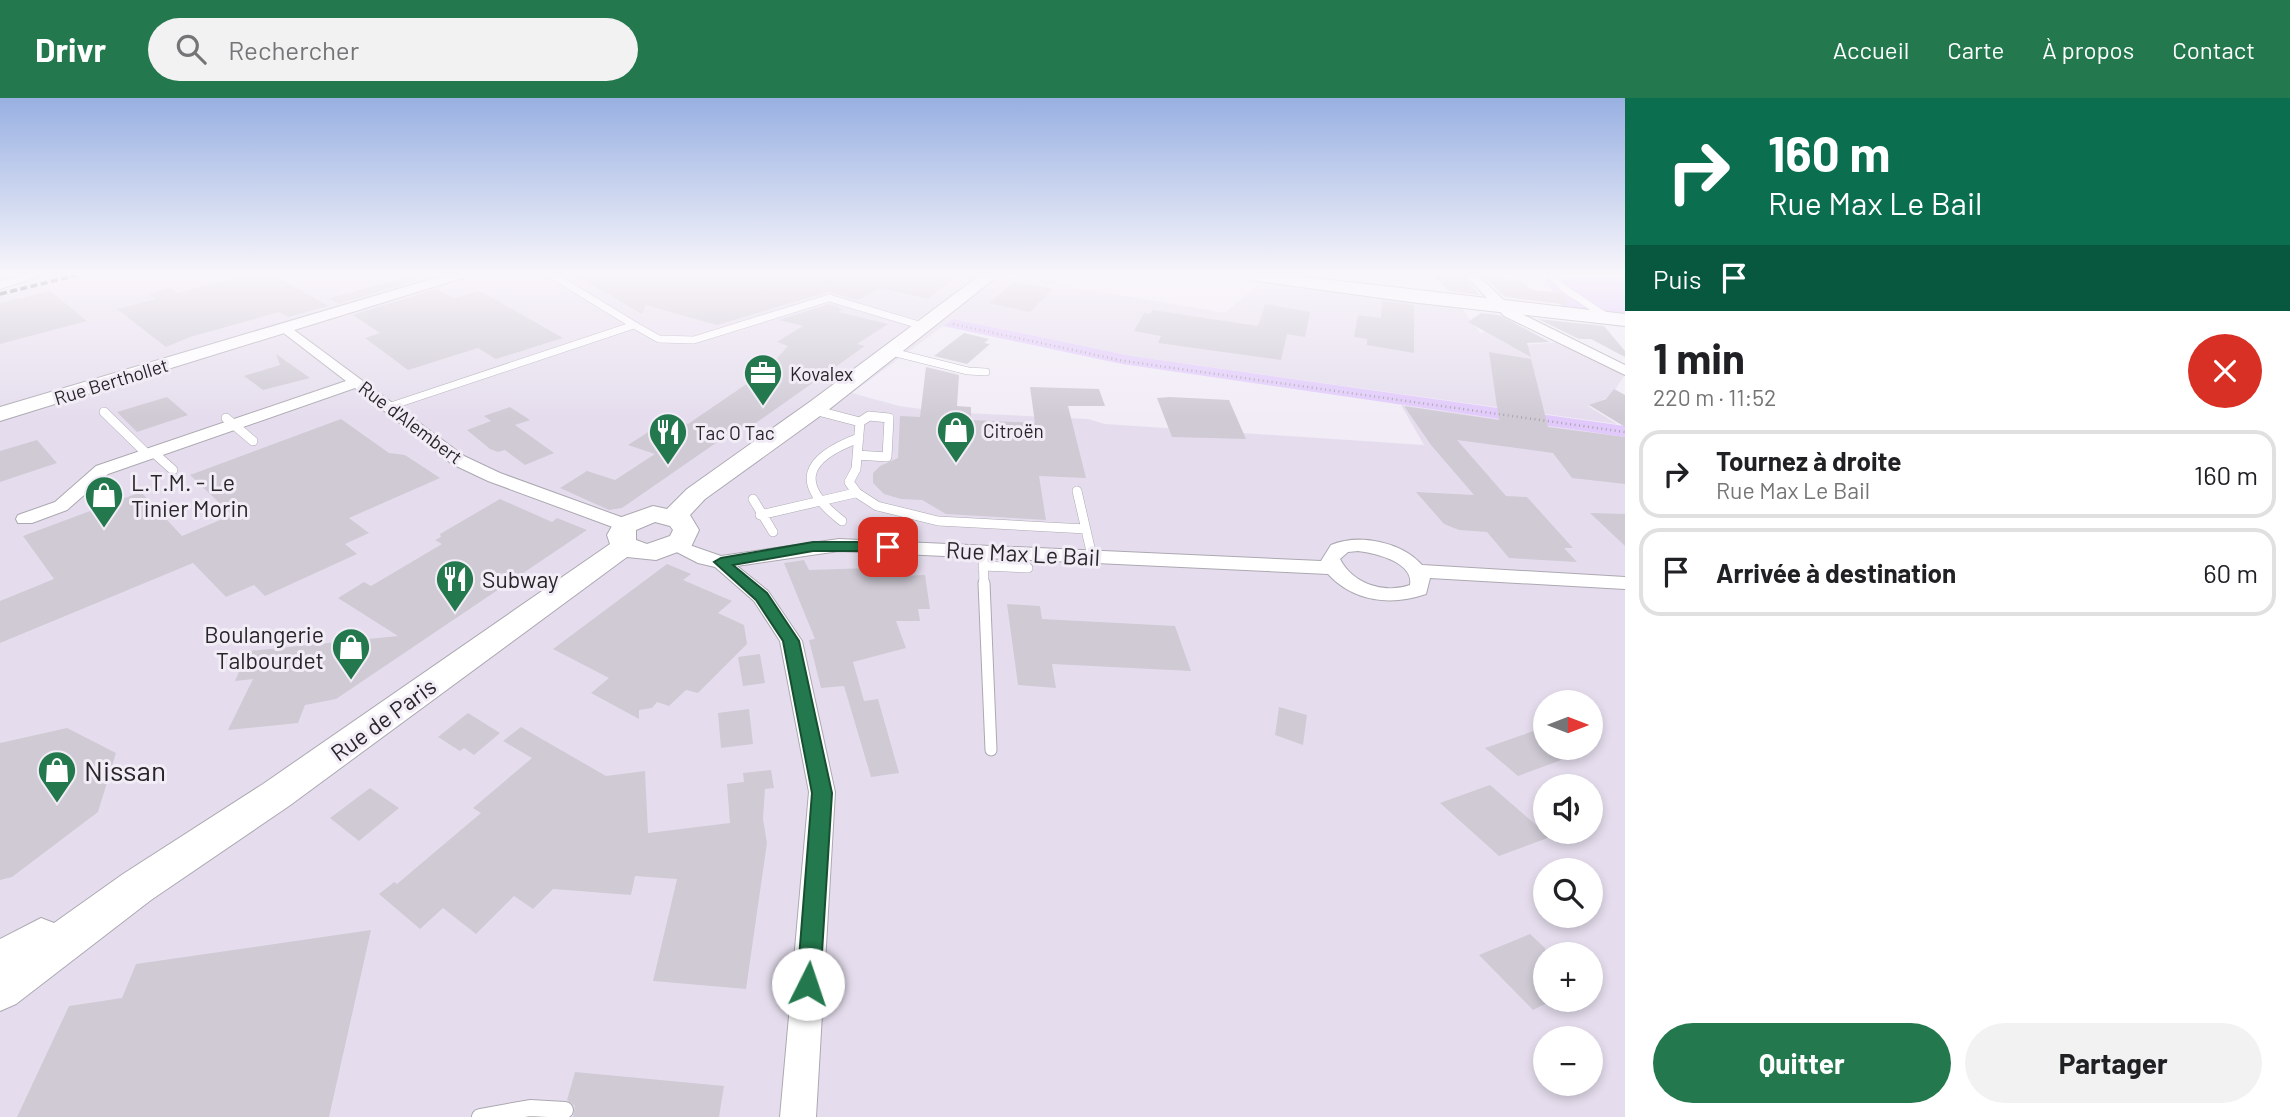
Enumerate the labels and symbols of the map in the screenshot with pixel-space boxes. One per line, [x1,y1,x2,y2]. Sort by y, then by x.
office icon: Kovalex [742,352,784,407]
street label: Rue Berthollet [51,353,171,409]
place label: Kovalex [790,362,853,385]
street label: Rue d'Alembert [355,376,467,468]
shop icon: Citroën [935,409,977,464]
restaurant icon: Tac O Tac [647,411,689,466]
place label: Citroën [983,419,1044,442]
place label: Tac O Tac [695,421,775,444]
place label: L.T.M. - Le Tinier Morin [131,468,249,522]
shop icon: L.T.M. - Le Tinier Morin [83,474,125,529]
pin [858,517,918,577]
street label: Rue Max Le Bail [945,535,1101,571]
restaurant icon: Subway [434,558,476,613]
place label: Subway [482,565,559,593]
place label: Boulangerie Talbourdet [204,620,324,674]
shop icon: Boulangerie Talbourdet [330,626,372,681]
street label: Rue de Paris [325,671,441,767]
north arrow [1533,690,1603,760]
shop icon: Nissan [36,749,78,804]
place label: Nissan [84,753,166,787]
position arrow [771,947,845,1021]

